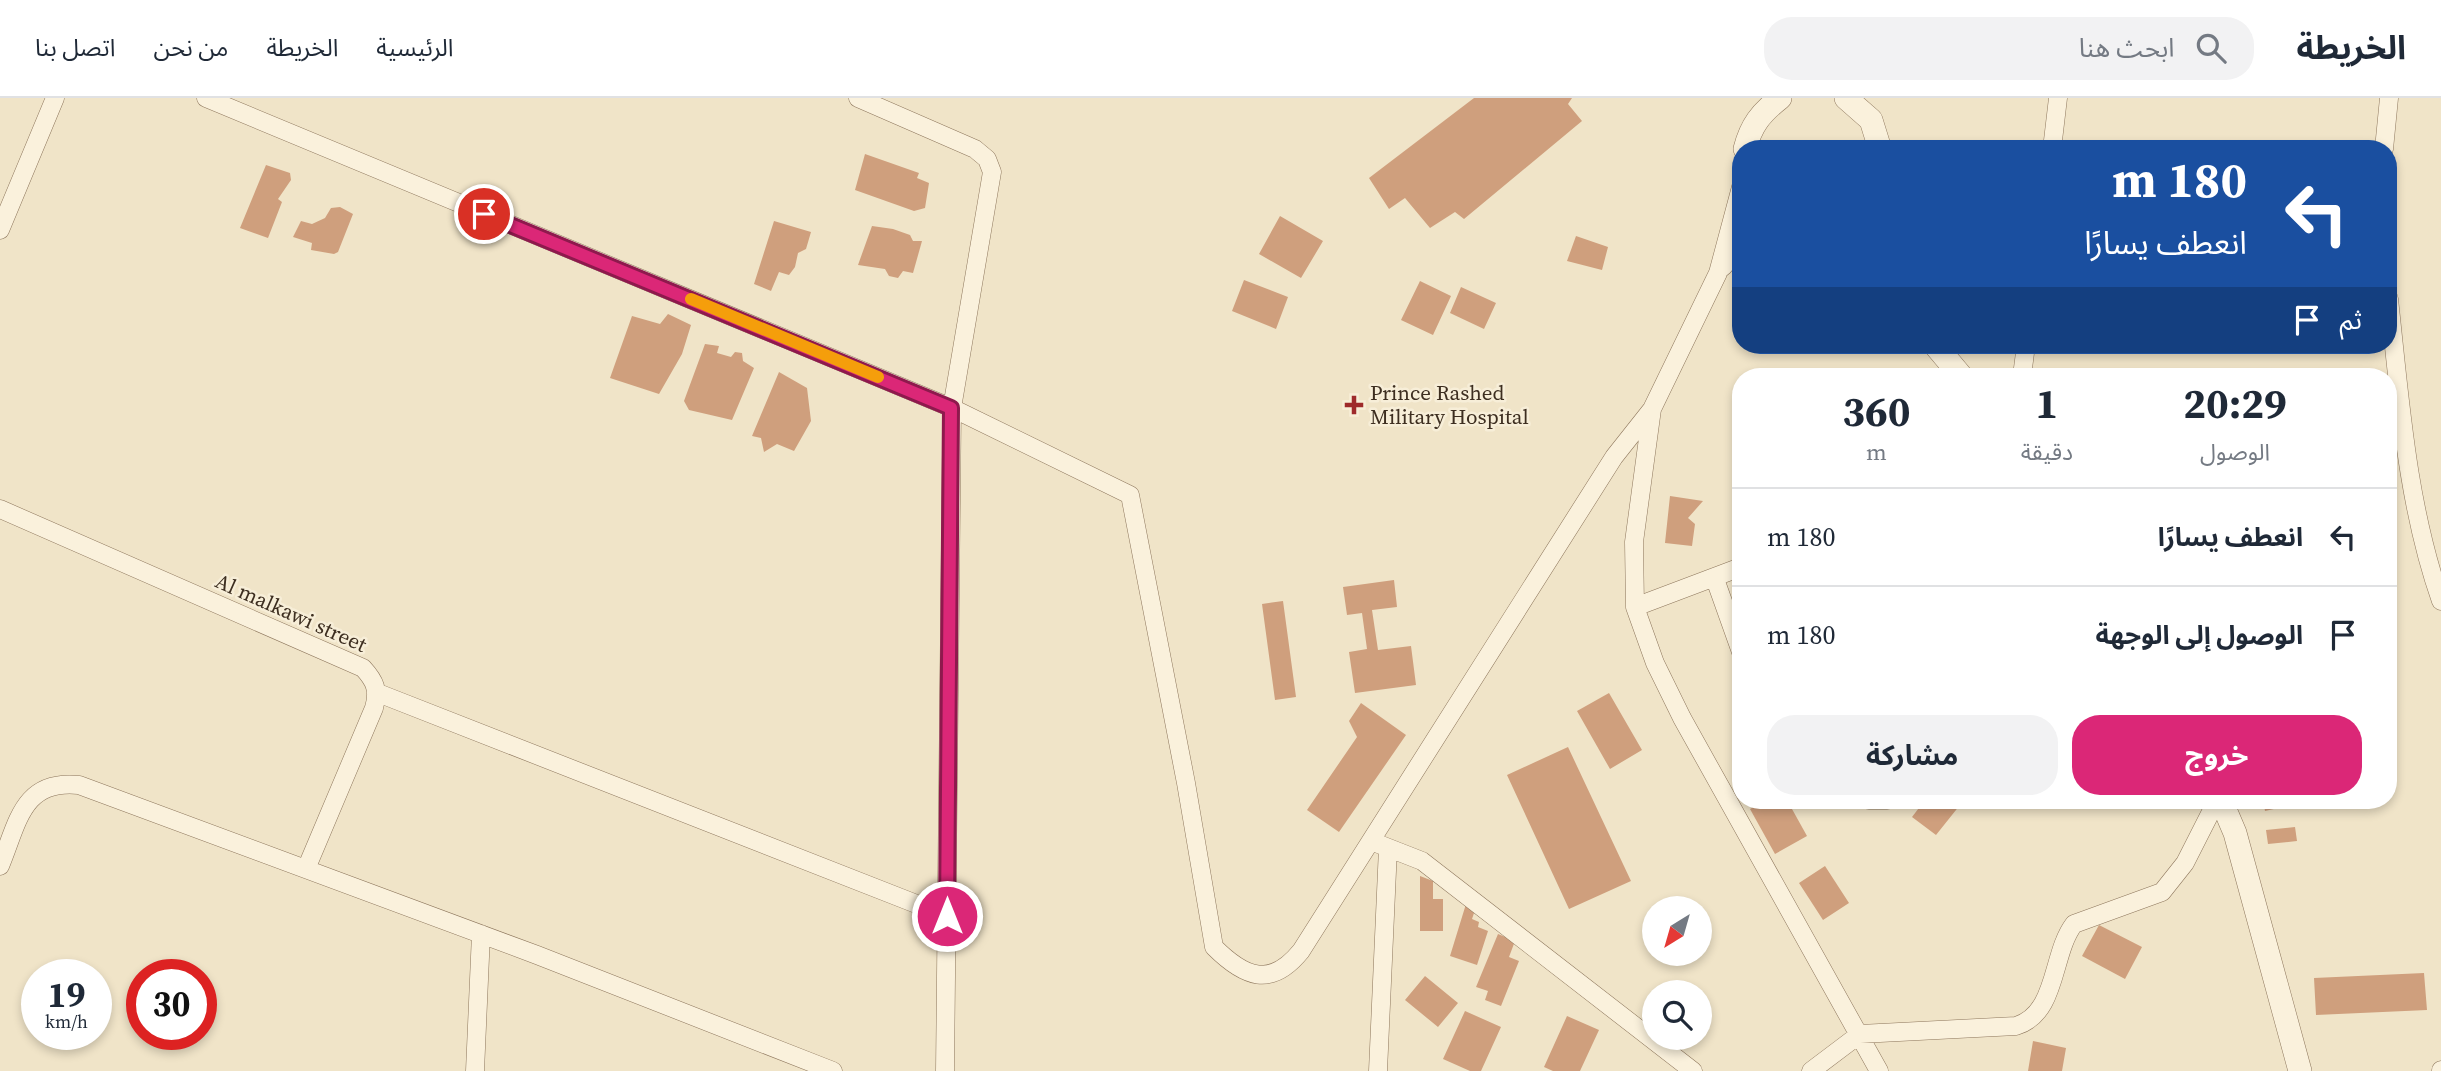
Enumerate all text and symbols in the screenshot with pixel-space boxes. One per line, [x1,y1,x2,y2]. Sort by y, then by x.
search box [1764,17,2254,80]
text: الخريطة [2296,25,2406,70]
icon: search [2192,29,2230,67]
text: ابحث هنا [2079,30,2174,66]
text: اتصل بنا [35,31,115,64]
text: من نحن [153,31,228,64]
text: الخريطة [266,31,338,64]
text: الرئيسية [376,31,454,64]
text: 180 m [2112,146,2247,213]
icon: left [2271,168,2362,259]
pin [454,184,514,244]
icon: arrive [465,195,503,233]
text: انعطف يسارًا [2084,221,2247,265]
icon: arrive [2288,301,2326,339]
text: ثم [2340,302,2362,338]
text: 1 [2035,374,2058,432]
text: 20:29 [2183,374,2287,432]
place label: Prince Rashed Military Hospital [1370,378,1529,431]
text: 360 [1842,382,1910,440]
marker: Prince Rashed Military Hospital [1344,395,1364,415]
text: m [1866,436,1887,468]
text: دقيقة [2021,436,2073,468]
text: الوصول [2200,436,2270,468]
icon: left [2324,518,2362,556]
text: 180 m [1767,519,1836,555]
text: انعطف يسارًا [2158,519,2303,555]
street label: Al malkawi street [211,566,372,659]
icon: arrive [2324,616,2362,654]
text: 180 m [1767,617,1836,653]
text: الوصول إلى الوجهة [2096,617,2303,653]
button: مشاركة [1767,715,2058,795]
button: خروج [2072,715,2362,795]
position arrow [910,879,984,953]
north arrow [1642,896,1712,966]
map controls [1642,896,1712,1050]
speed limit sign: 30 [126,959,217,1050]
text: 19 [48,971,85,1019]
button: search [1642,980,1712,1050]
text: km/h [45,1009,88,1034]

